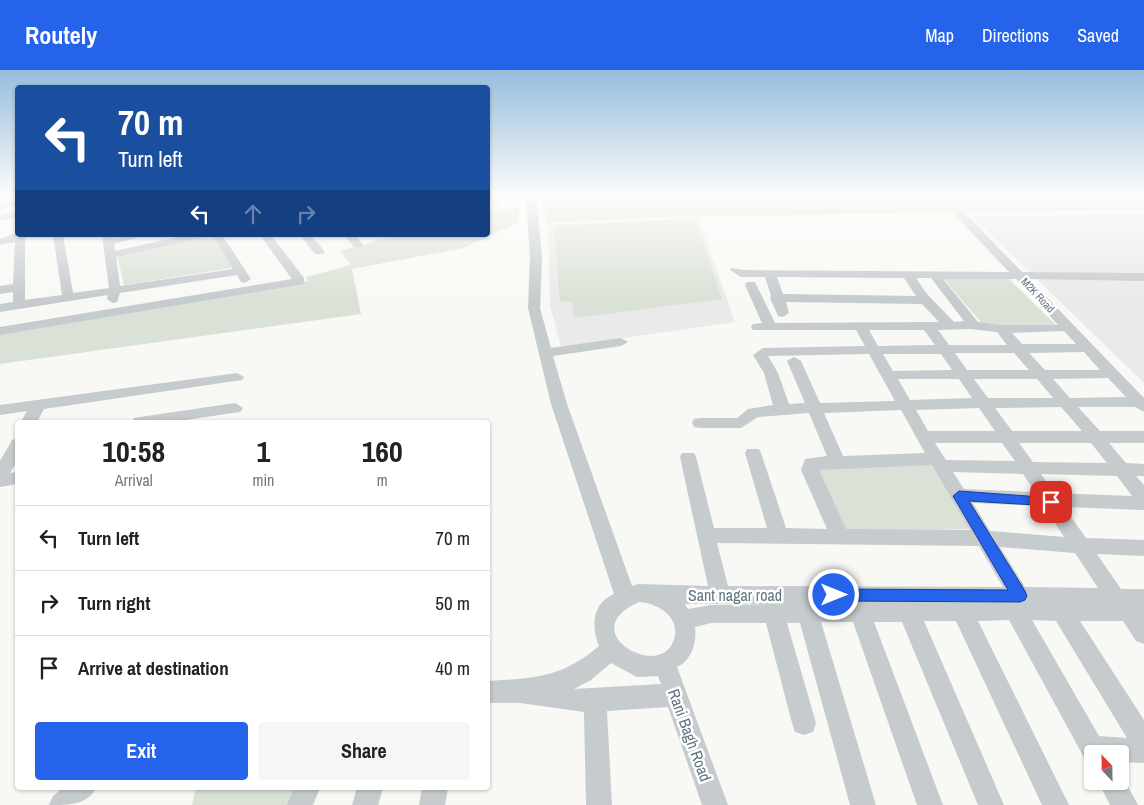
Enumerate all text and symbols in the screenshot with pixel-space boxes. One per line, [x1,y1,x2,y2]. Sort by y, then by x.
text: Routely [25,19,97,51]
text: Map [925,23,954,48]
text: Directions [982,23,1049,48]
text: Saved [1077,23,1119,48]
text: 70 m [118,99,183,146]
icon: left [35,105,100,170]
text: Turn left [118,144,183,174]
icon: left [186,200,214,228]
icon: ahead [239,200,267,228]
icon: right [292,200,320,228]
street label: M2K Road [1018,275,1058,315]
text: 10:58 [102,431,165,471]
text: 1 [257,431,270,471]
text: 160 [362,431,403,471]
text: Arrival [115,469,153,491]
text: min [252,469,274,491]
text: m [377,469,388,491]
pin [1030,481,1072,523]
icon: arrive [1037,488,1065,516]
icon: left [35,524,63,552]
text: Turn left [78,525,139,551]
text: 70 m [435,525,470,551]
position arrow [807,568,859,620]
street label: Sant nagar road [688,584,782,606]
icon: right [35,589,63,617]
text: Turn right [78,590,150,616]
text: 50 m [435,590,470,616]
icon: arrive [35,654,63,682]
text: Arrive at destination [78,655,229,681]
text: 40 m [435,655,470,681]
street label: Rani Bagh Road [663,686,717,784]
button: Exit [35,722,248,780]
button: Share [258,722,470,780]
north arrow [1084,745,1129,790]
map controls [1084,745,1129,790]

